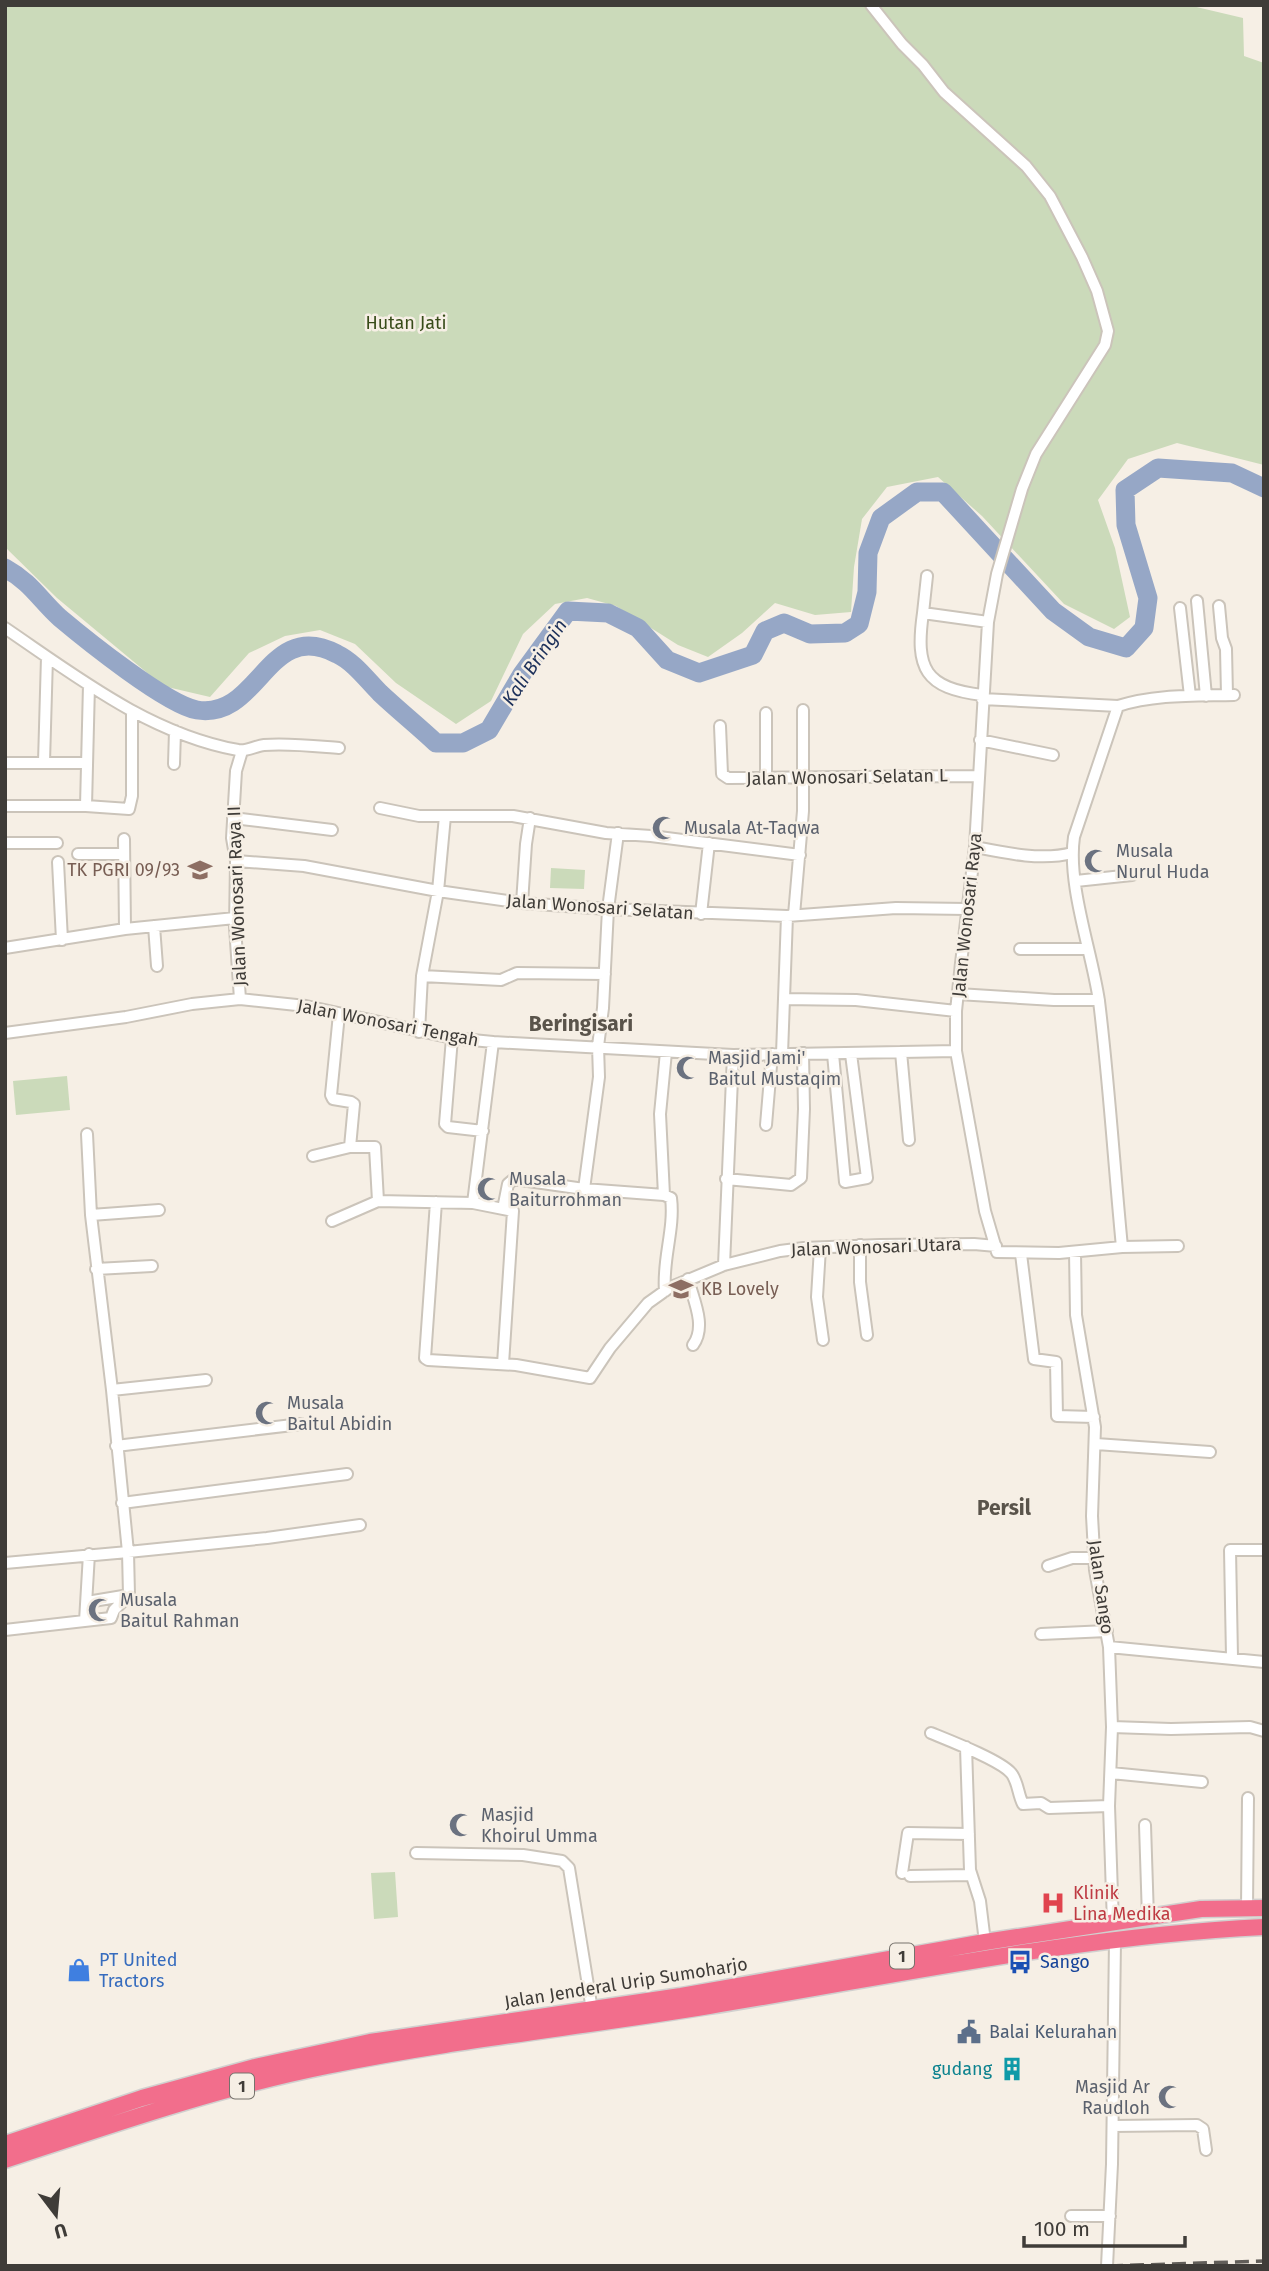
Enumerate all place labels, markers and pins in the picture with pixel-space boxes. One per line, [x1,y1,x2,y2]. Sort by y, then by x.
mosque icon: Musala At-Taqwa [650,814,678,842]
place label: Musala At-Taqwa [684,817,820,839]
place label: Musala Nurul Huda [1116,840,1210,883]
mosque icon: Musala Nurul Huda [1082,847,1110,875]
school or university icon: TK PGRI 09/93 [186,856,214,884]
place label: TK PGRI 09/93 [67,859,180,881]
place label: Masjid Jami' Baitul Mustaqim [708,1047,841,1090]
mosque icon: Masjid Jami' Baitul Mustaqim [674,1054,702,1082]
place label: Musala Baiturrohman [509,1168,622,1211]
mosque icon: Musala Baiturrohman [475,1175,503,1203]
school or university icon: KB Lovely [667,1275,695,1303]
place label: KB Lovely [701,1278,779,1300]
place label: Musala Baitul Abidin [287,1392,392,1435]
mosque icon: Musala Baitul Abidin [253,1399,281,1427]
place label: Musala Baitul Rahman [120,1589,240,1632]
mosque icon: Musala Baitul Rahman [86,1596,114,1624]
place label: Masjid Khoirul Umma [481,1804,598,1847]
mosque icon: Masjid Khoirul Umma [447,1811,475,1839]
place label: Klinik Lina Medika [1073,1882,1171,1925]
hospital icon: Klinik Lina Medika [1039,1889,1067,1917]
bus stop icon: Sango [1006,1948,1034,1976]
place label: PT United Tractors [99,1949,177,1992]
place label: Sango [1040,1951,1090,1973]
shop icon: PT United Tractors [65,1956,93,1984]
public building icon: Balai Kelurahan [955,2018,983,2046]
place label: Balai Kelurahan [989,2021,1117,2043]
building icon: gudang [998,2055,1026,2083]
place label: gudang [932,2058,993,2080]
place label: Masjid Ar Raudloh [1075,2076,1150,2119]
mosque icon: Masjid Ar Raudloh [1156,2083,1184,2111]

